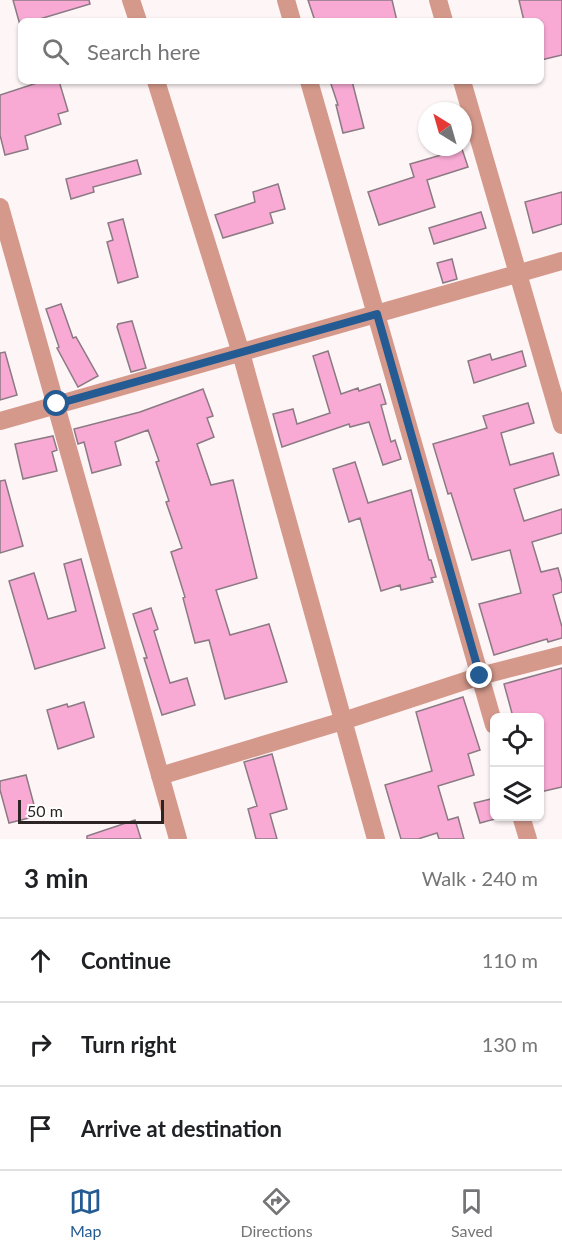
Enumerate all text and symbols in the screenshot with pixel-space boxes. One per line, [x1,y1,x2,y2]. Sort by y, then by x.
search box [18,18,544,84]
icon: search [39,35,72,68]
text: Search here [87,38,200,65]
north arrow [418,102,472,156]
route start [43,390,69,416]
route end [466,662,492,688]
map controls [490,713,544,821]
button: locate [490,713,544,767]
button: layers [490,767,544,821]
scale bar [18,797,164,824]
text: 50 m [27,801,63,820]
text: 3 min [24,862,88,894]
text: Walk · 240 m [422,866,538,890]
icon: ahead [24,944,57,977]
text: Continue [81,947,171,974]
text: 110 m [482,948,538,972]
icon: right [24,1028,57,1061]
text: Turn right [81,1031,176,1058]
text: 130 m [482,1032,538,1056]
icon: arrive [24,1112,57,1145]
text: Arrive at destination [81,1115,282,1142]
tab: Map [69,1185,102,1240]
tab: Directions [240,1185,313,1240]
tab: Saved [451,1185,493,1240]

